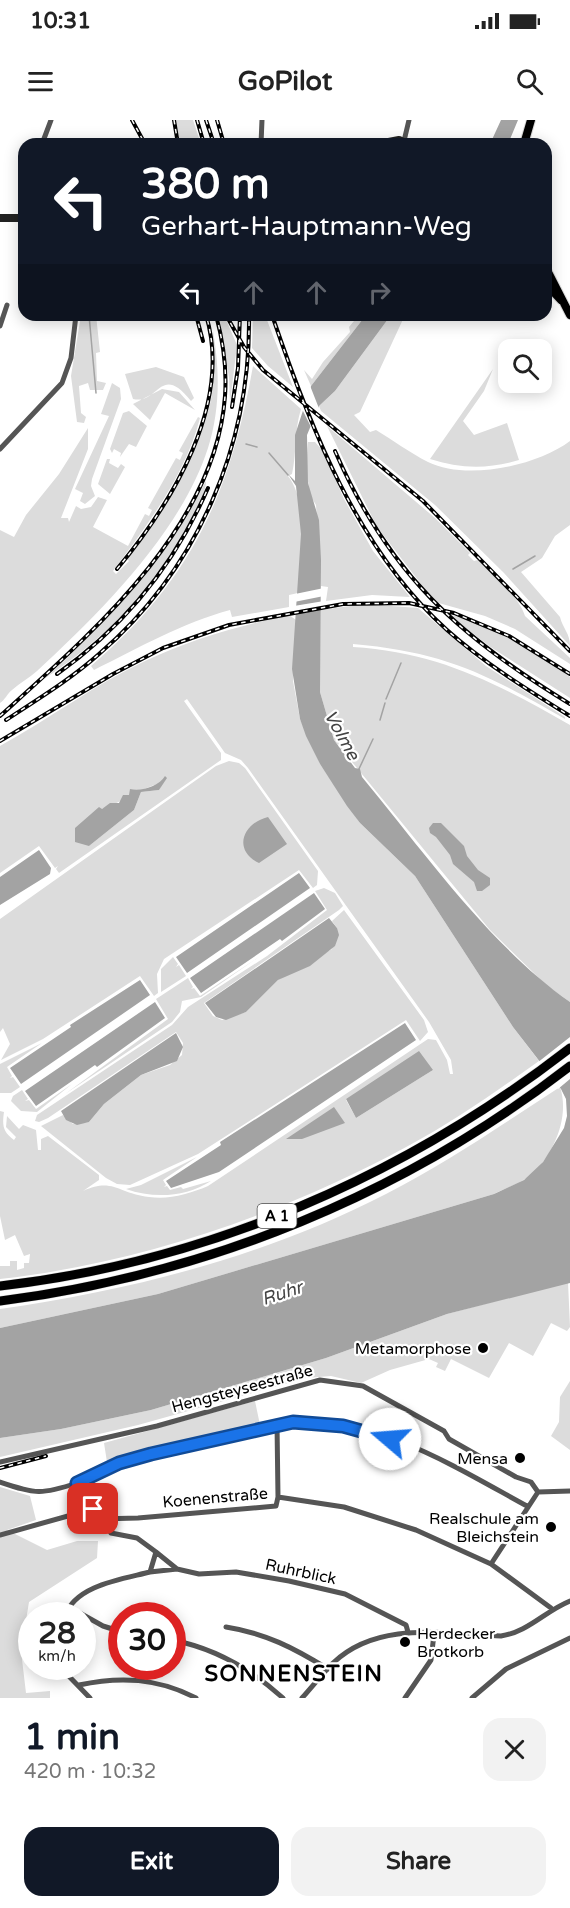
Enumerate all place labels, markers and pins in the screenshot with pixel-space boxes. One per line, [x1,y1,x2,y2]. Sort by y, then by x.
place label: Metamorphose [355,1339,471,1359]
marker: Metamorphose [476,1341,490,1355]
place label: Mensa [457,1449,508,1469]
marker: Mensa [513,1451,527,1465]
pin [67,1483,118,1534]
place label: Realschule am Bleichstein [429,1509,539,1547]
marker: Realschule am Bleichstein [544,1520,558,1534]
place label: Herdecker Brotkorb [417,1624,496,1662]
marker: Herdecker Brotkorb [398,1635,412,1649]

